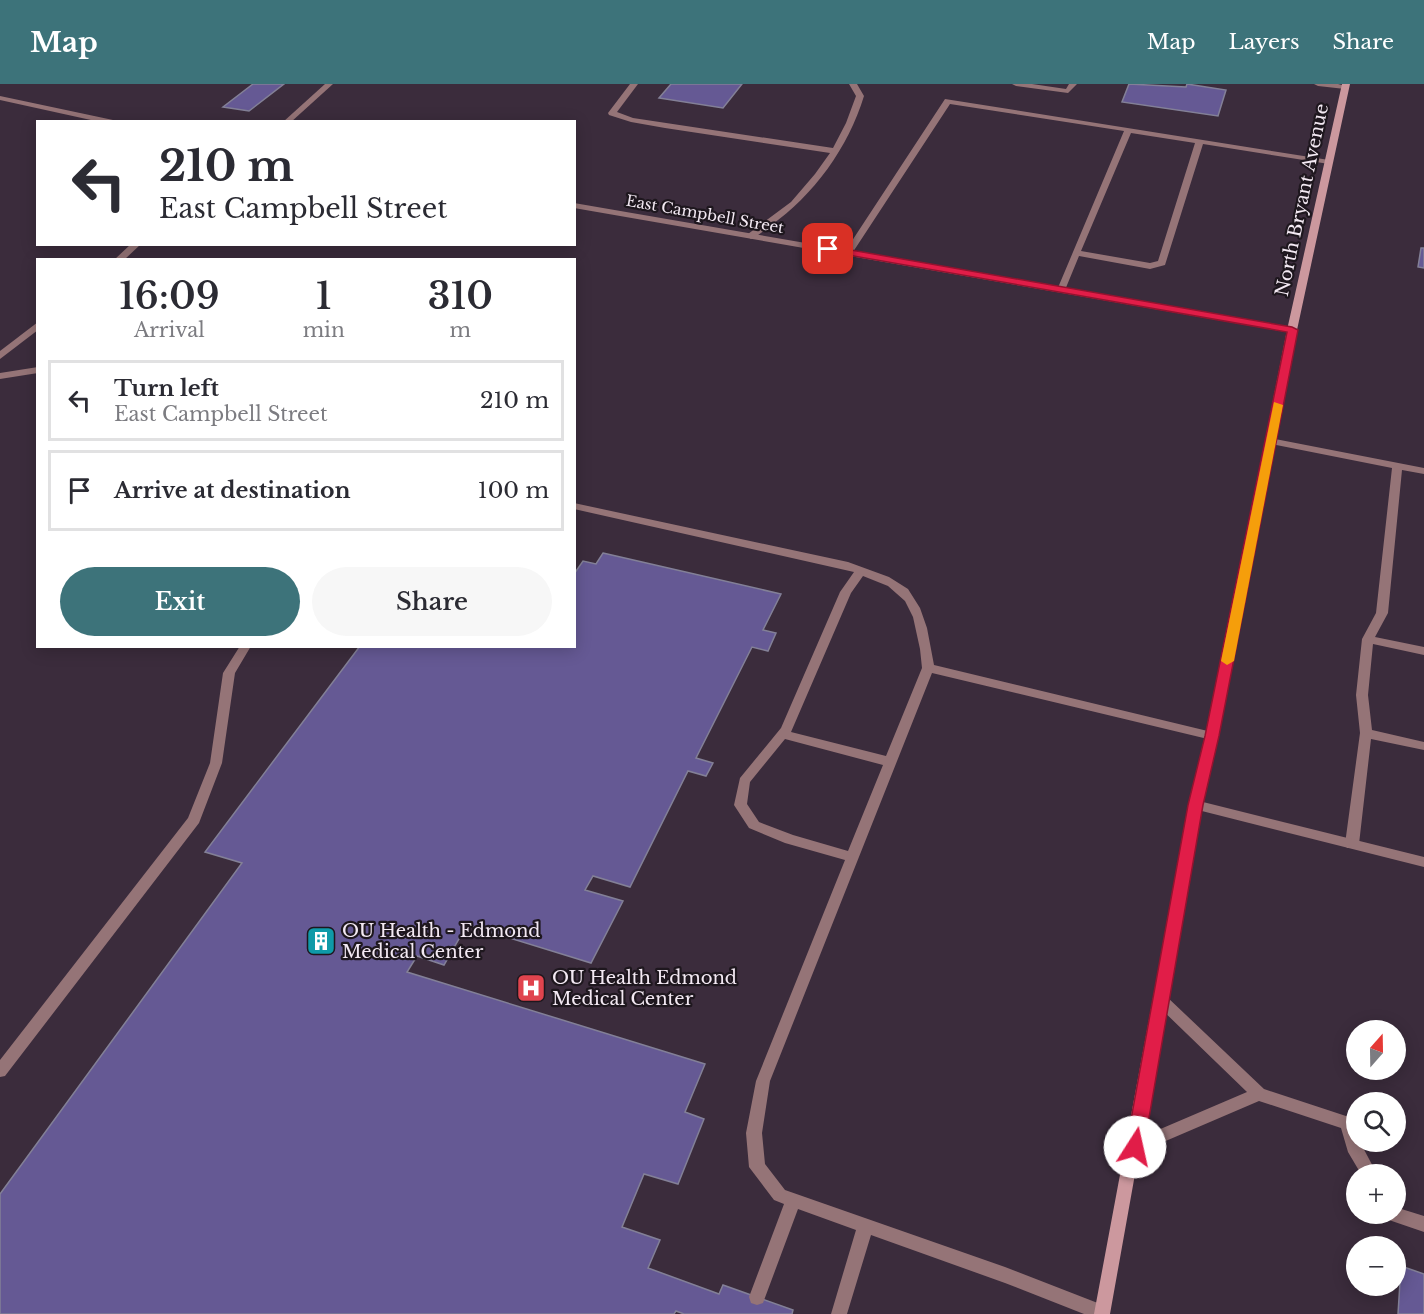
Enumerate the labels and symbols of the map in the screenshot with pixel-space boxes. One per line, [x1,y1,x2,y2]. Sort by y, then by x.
street label: North Bryant Avenue [1271,102,1333,298]
street label: East Campbell Street [624,191,786,237]
pin [802,223,853,274]
place label: OU Health - Edmond Medical Center [342,920,541,963]
building icon: OU Health - Edmond Medical Center [305,925,337,957]
place label: OU Health Edmond Medical Center [552,967,737,1010]
hospital icon: OU Health Edmond Medical Center [515,972,547,1004]
north arrow [1346,1020,1406,1080]
position arrow [1103,1115,1167,1179]

